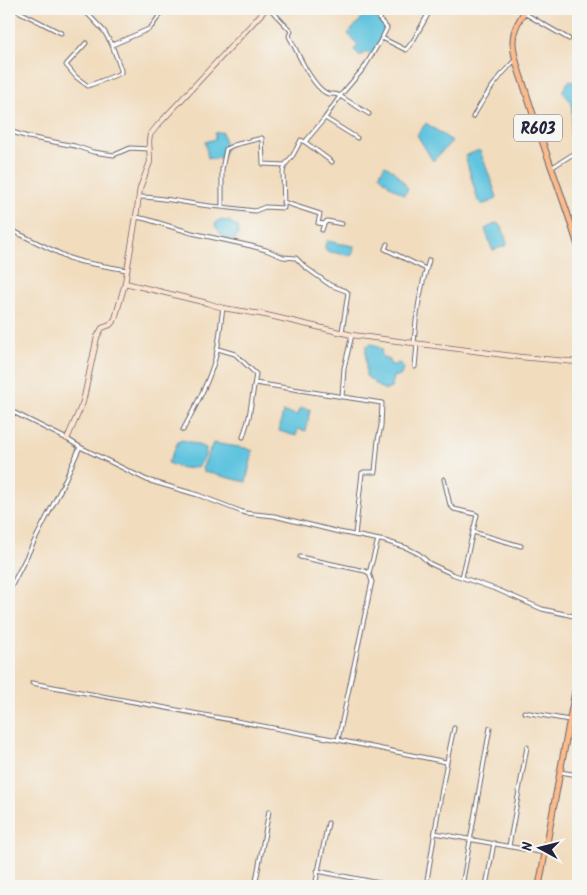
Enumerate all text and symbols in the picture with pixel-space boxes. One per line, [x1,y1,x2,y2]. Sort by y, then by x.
road number: R603 [514,115,562,142]
north arrow [514,822,564,872]
text: N [517,841,540,852]

